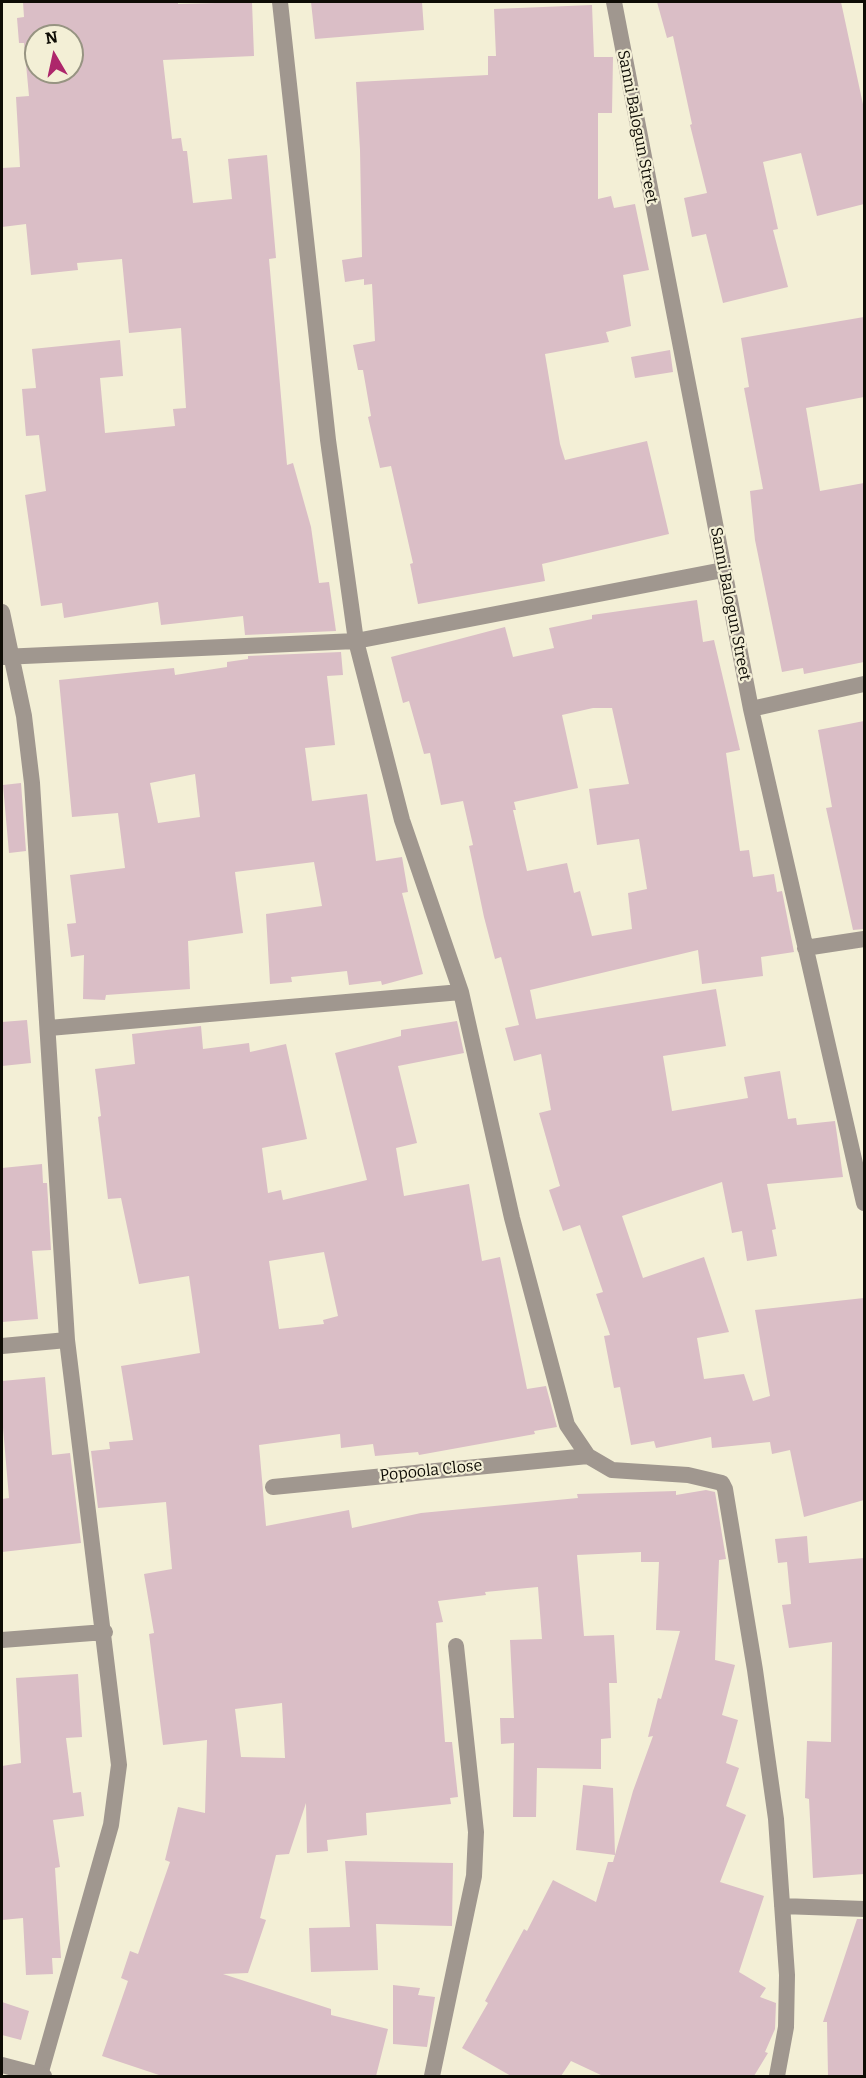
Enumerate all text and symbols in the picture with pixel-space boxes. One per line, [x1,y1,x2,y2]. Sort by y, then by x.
north arrow [24,24,84,84]
text: N [44,27,59,48]
street label: Sanni Balogun Street [613,49,661,205]
street label: Sanni Balogun Street [706,526,754,682]
street label: Popoola Close [379,1456,483,1486]

